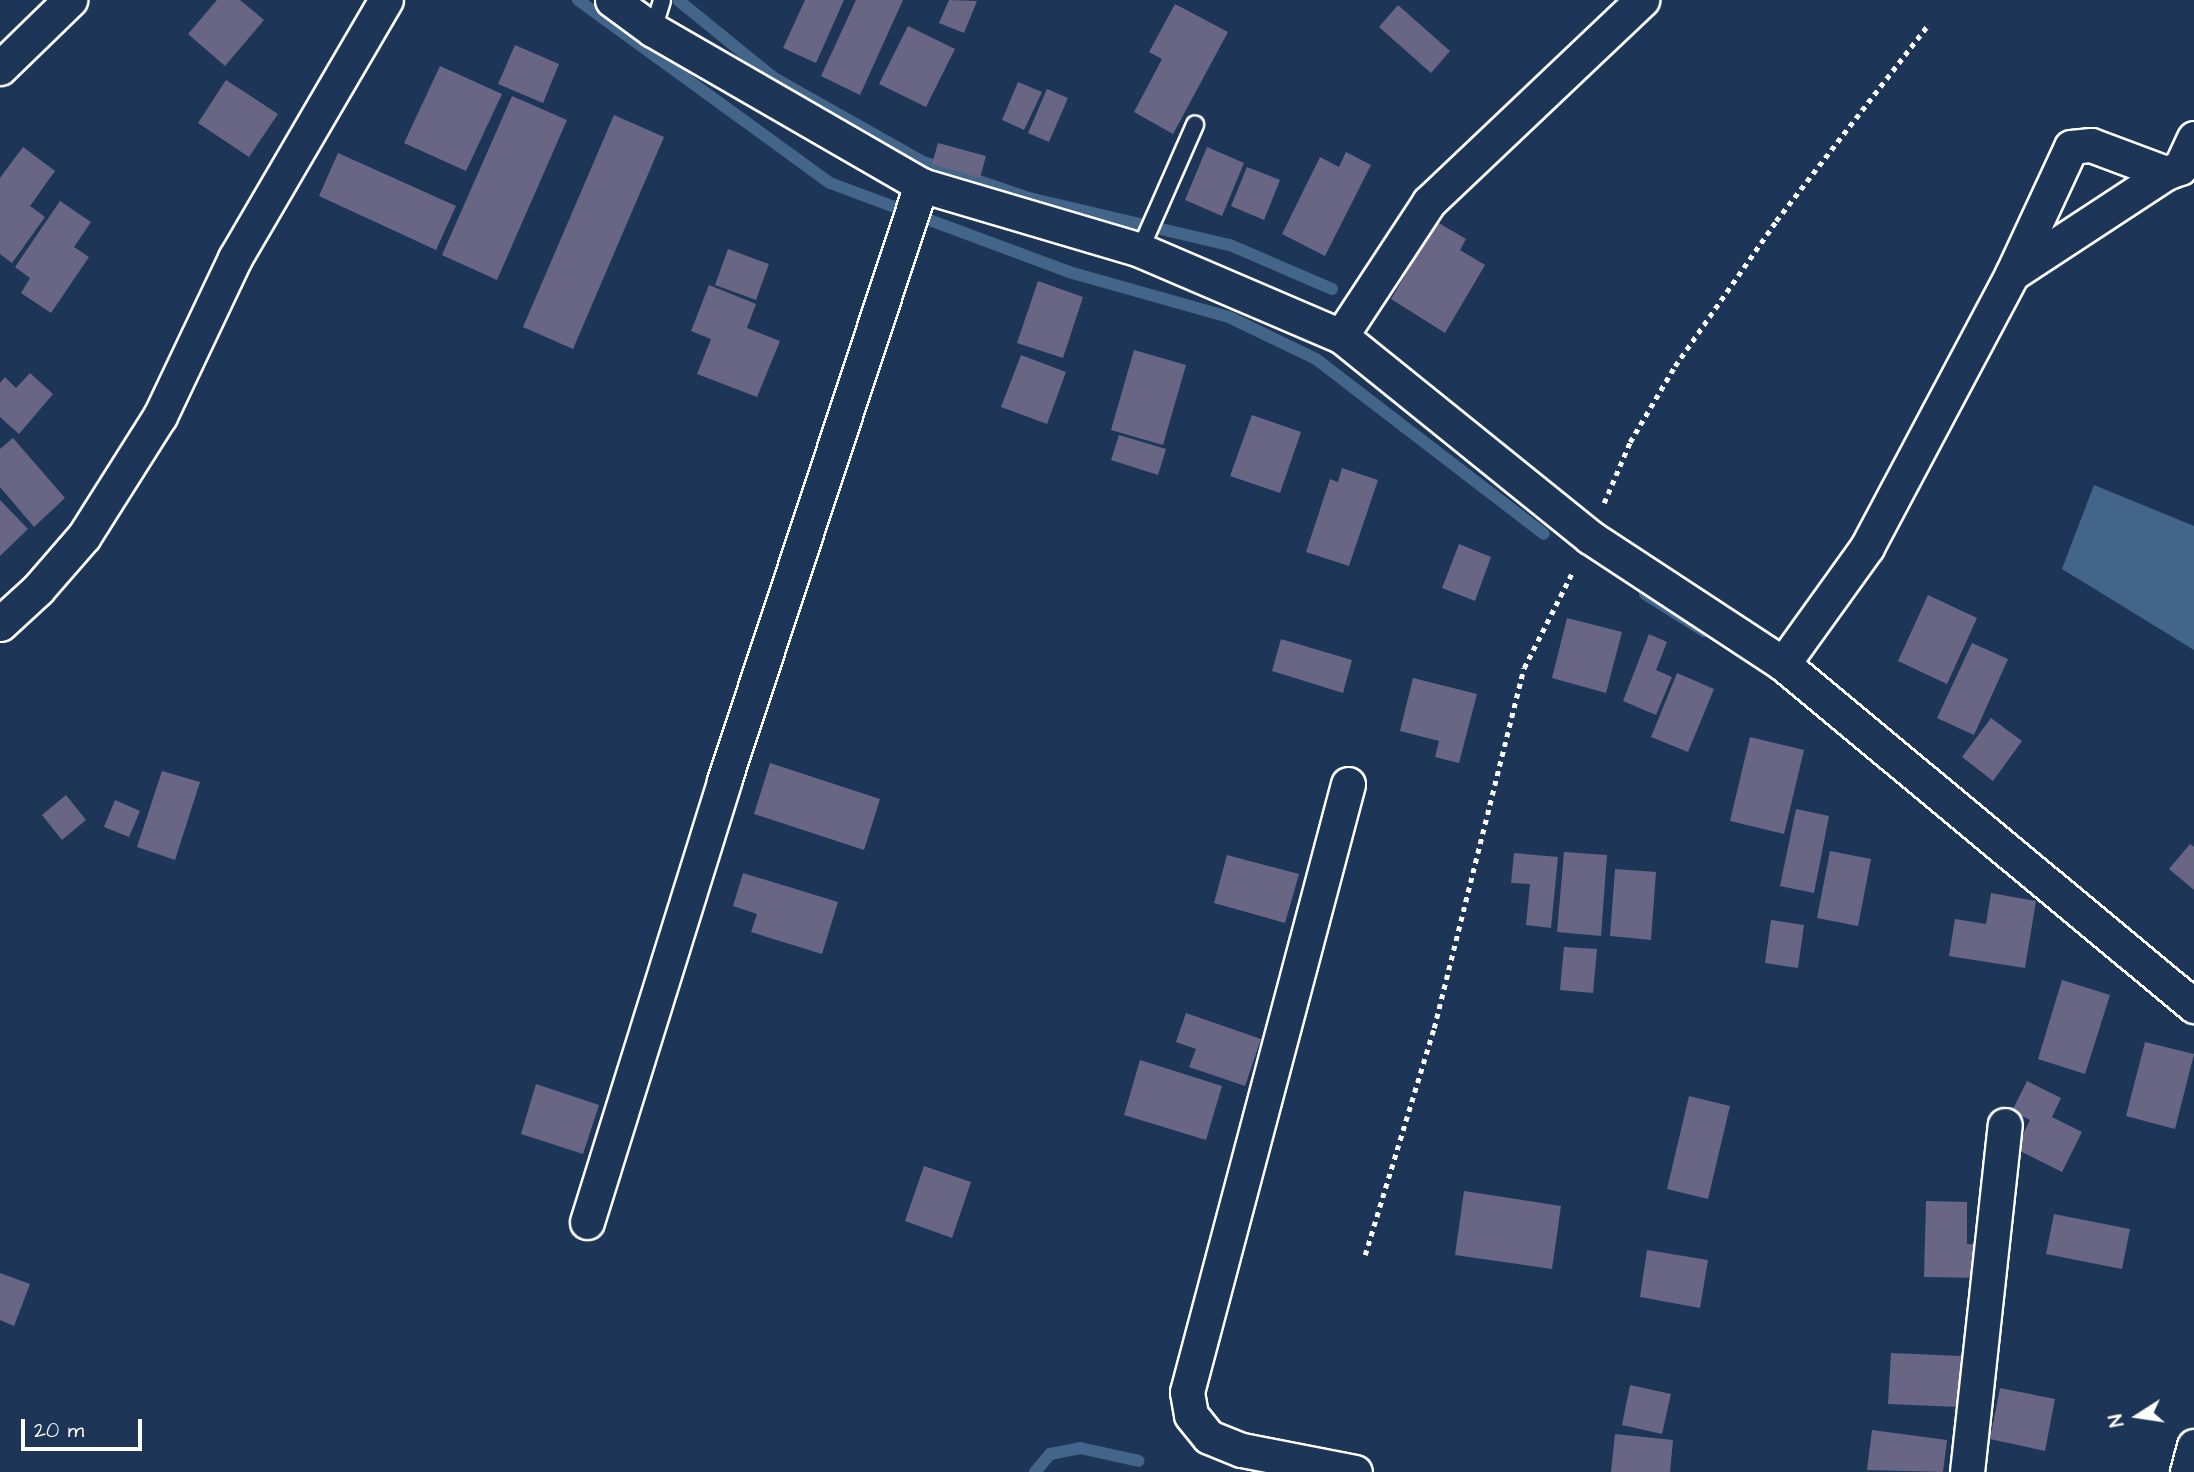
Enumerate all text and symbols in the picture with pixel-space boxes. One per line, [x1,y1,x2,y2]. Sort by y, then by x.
north arrow [2103,1381,2173,1451]
scale bar [24,1406,145,1450]
text: N [2103,1412,2131,1429]
text: 20 m [34,1416,84,1445]

